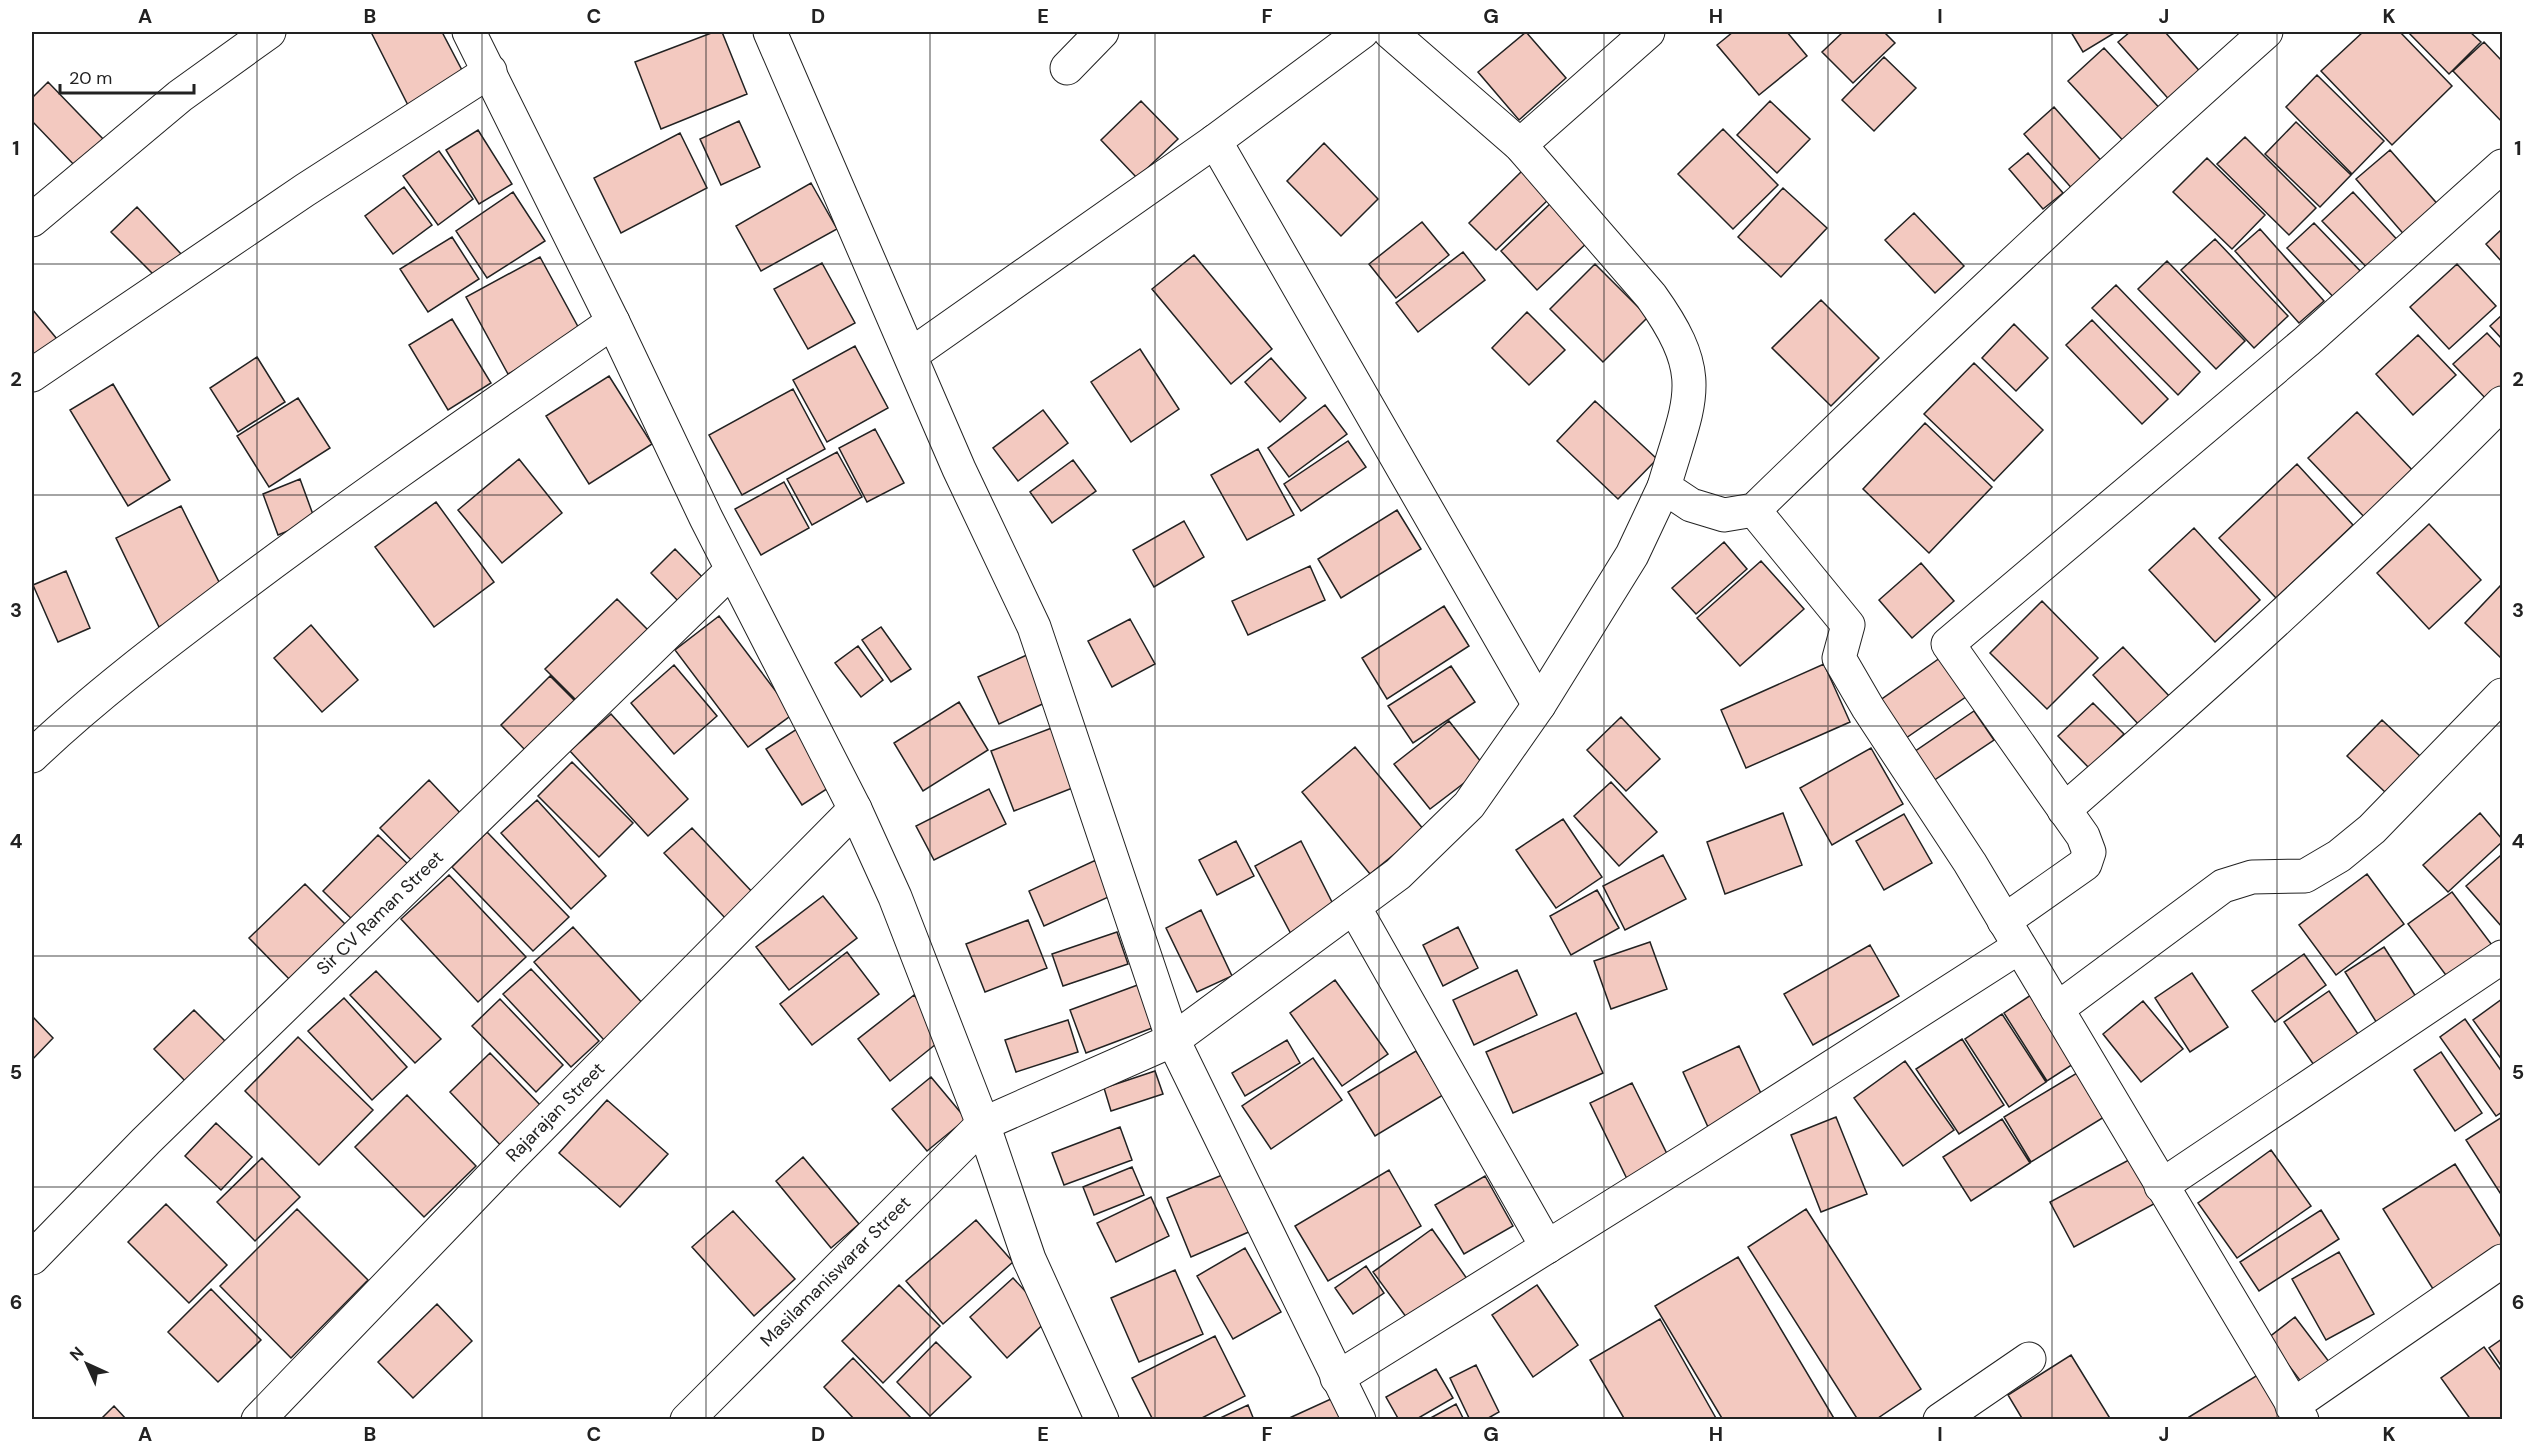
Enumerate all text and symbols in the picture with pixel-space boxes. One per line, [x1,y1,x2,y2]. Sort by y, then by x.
text: A [138,3,152,29]
text: B [364,3,376,29]
text: C [587,3,601,29]
text: D [811,3,825,29]
text: E [1037,3,1049,29]
text: F [1261,3,1273,29]
text: G [1483,3,1499,29]
text: H [1709,3,1723,29]
text: I [1937,3,1943,29]
text: J [2159,3,2169,29]
text: K [2382,3,2396,29]
scale bar [60,57,194,95]
text: 20 m [69,66,112,90]
text: 1 [12,135,20,161]
text: 1 [2514,135,2522,161]
text: 2 [10,366,22,392]
text: 2 [2512,366,2524,392]
text: 3 [10,597,22,623]
text: 3 [2512,597,2524,623]
text: 4 [10,828,23,854]
text: 4 [2512,828,2525,854]
street label: Sir CV Raman Street [311,846,449,980]
street label: Rajarajan Street [501,1057,610,1167]
text: 5 [10,1059,22,1085]
text: 5 [2512,1059,2524,1085]
street label: Masilamaniswarar Street [755,1191,916,1352]
text: 6 [10,1289,22,1315]
text: 6 [2512,1289,2524,1315]
north arrow [57,1334,117,1394]
text: N [65,1342,88,1365]
text: A [138,1421,152,1447]
text: B [364,1421,376,1447]
text: C [587,1421,601,1447]
text: D [811,1421,825,1447]
text: E [1037,1421,1049,1447]
text: F [1261,1421,1273,1447]
text: G [1483,1421,1499,1447]
text: H [1709,1421,1723,1447]
text: I [1937,1421,1943,1447]
text: J [2159,1421,2169,1447]
text: K [2382,1421,2396,1447]

